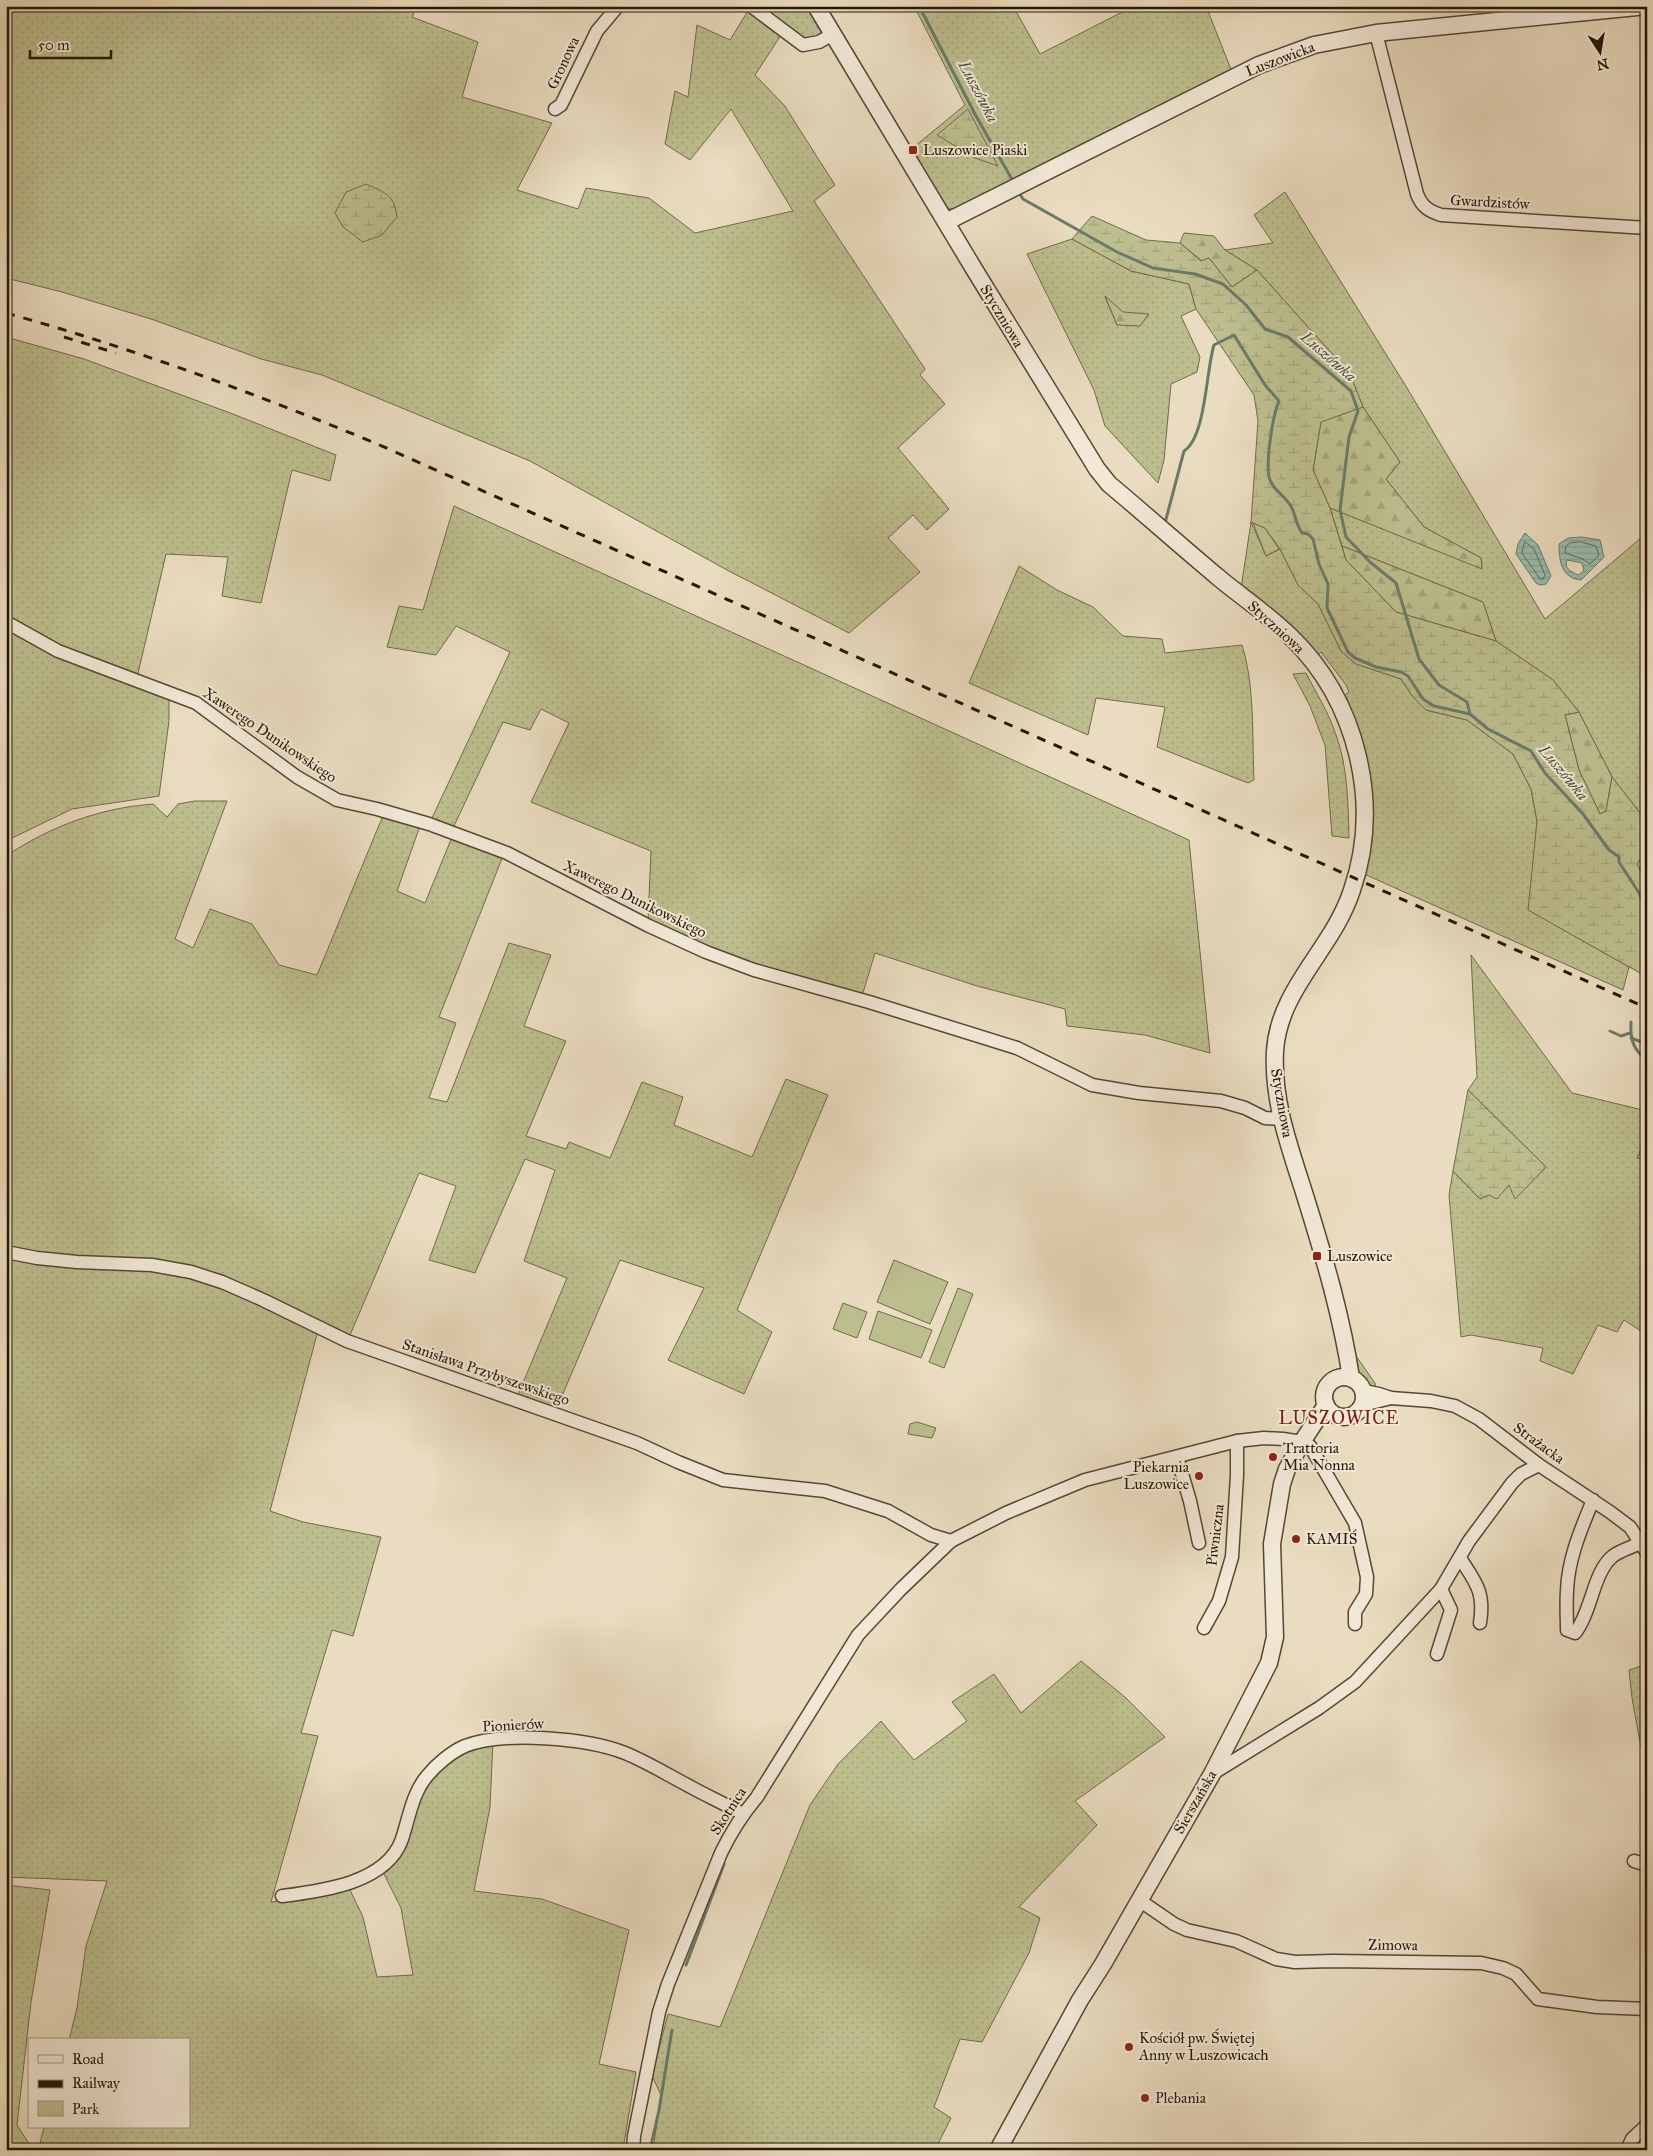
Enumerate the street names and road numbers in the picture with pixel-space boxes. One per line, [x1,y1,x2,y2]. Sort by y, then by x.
street label: Gronowa [543,33,583,92]
street label: Luszowicka [1243,37,1318,80]
street label: Gwardzistów [1450,191,1530,213]
street label: Styczniowa [976,281,1028,351]
street label: Styczniowa [1244,597,1309,658]
street label: Xawerego Dunikowskiego [200,684,340,787]
street label: Xawerego Dunikowskiego [560,856,710,942]
street label: Styczniowa [1267,1067,1297,1140]
street label: Stanisława Przybyszewskiego [400,1335,572,1409]
street label: Strażacka [1510,1418,1569,1468]
street label: Piwniczna [1202,1502,1228,1567]
street label: Pionierów [482,1714,544,1736]
street label: Sierszańska [1170,1767,1221,1837]
street label: Skotnica [706,1783,750,1838]
street label: Zimowa [1368,1936,1419,1954]

